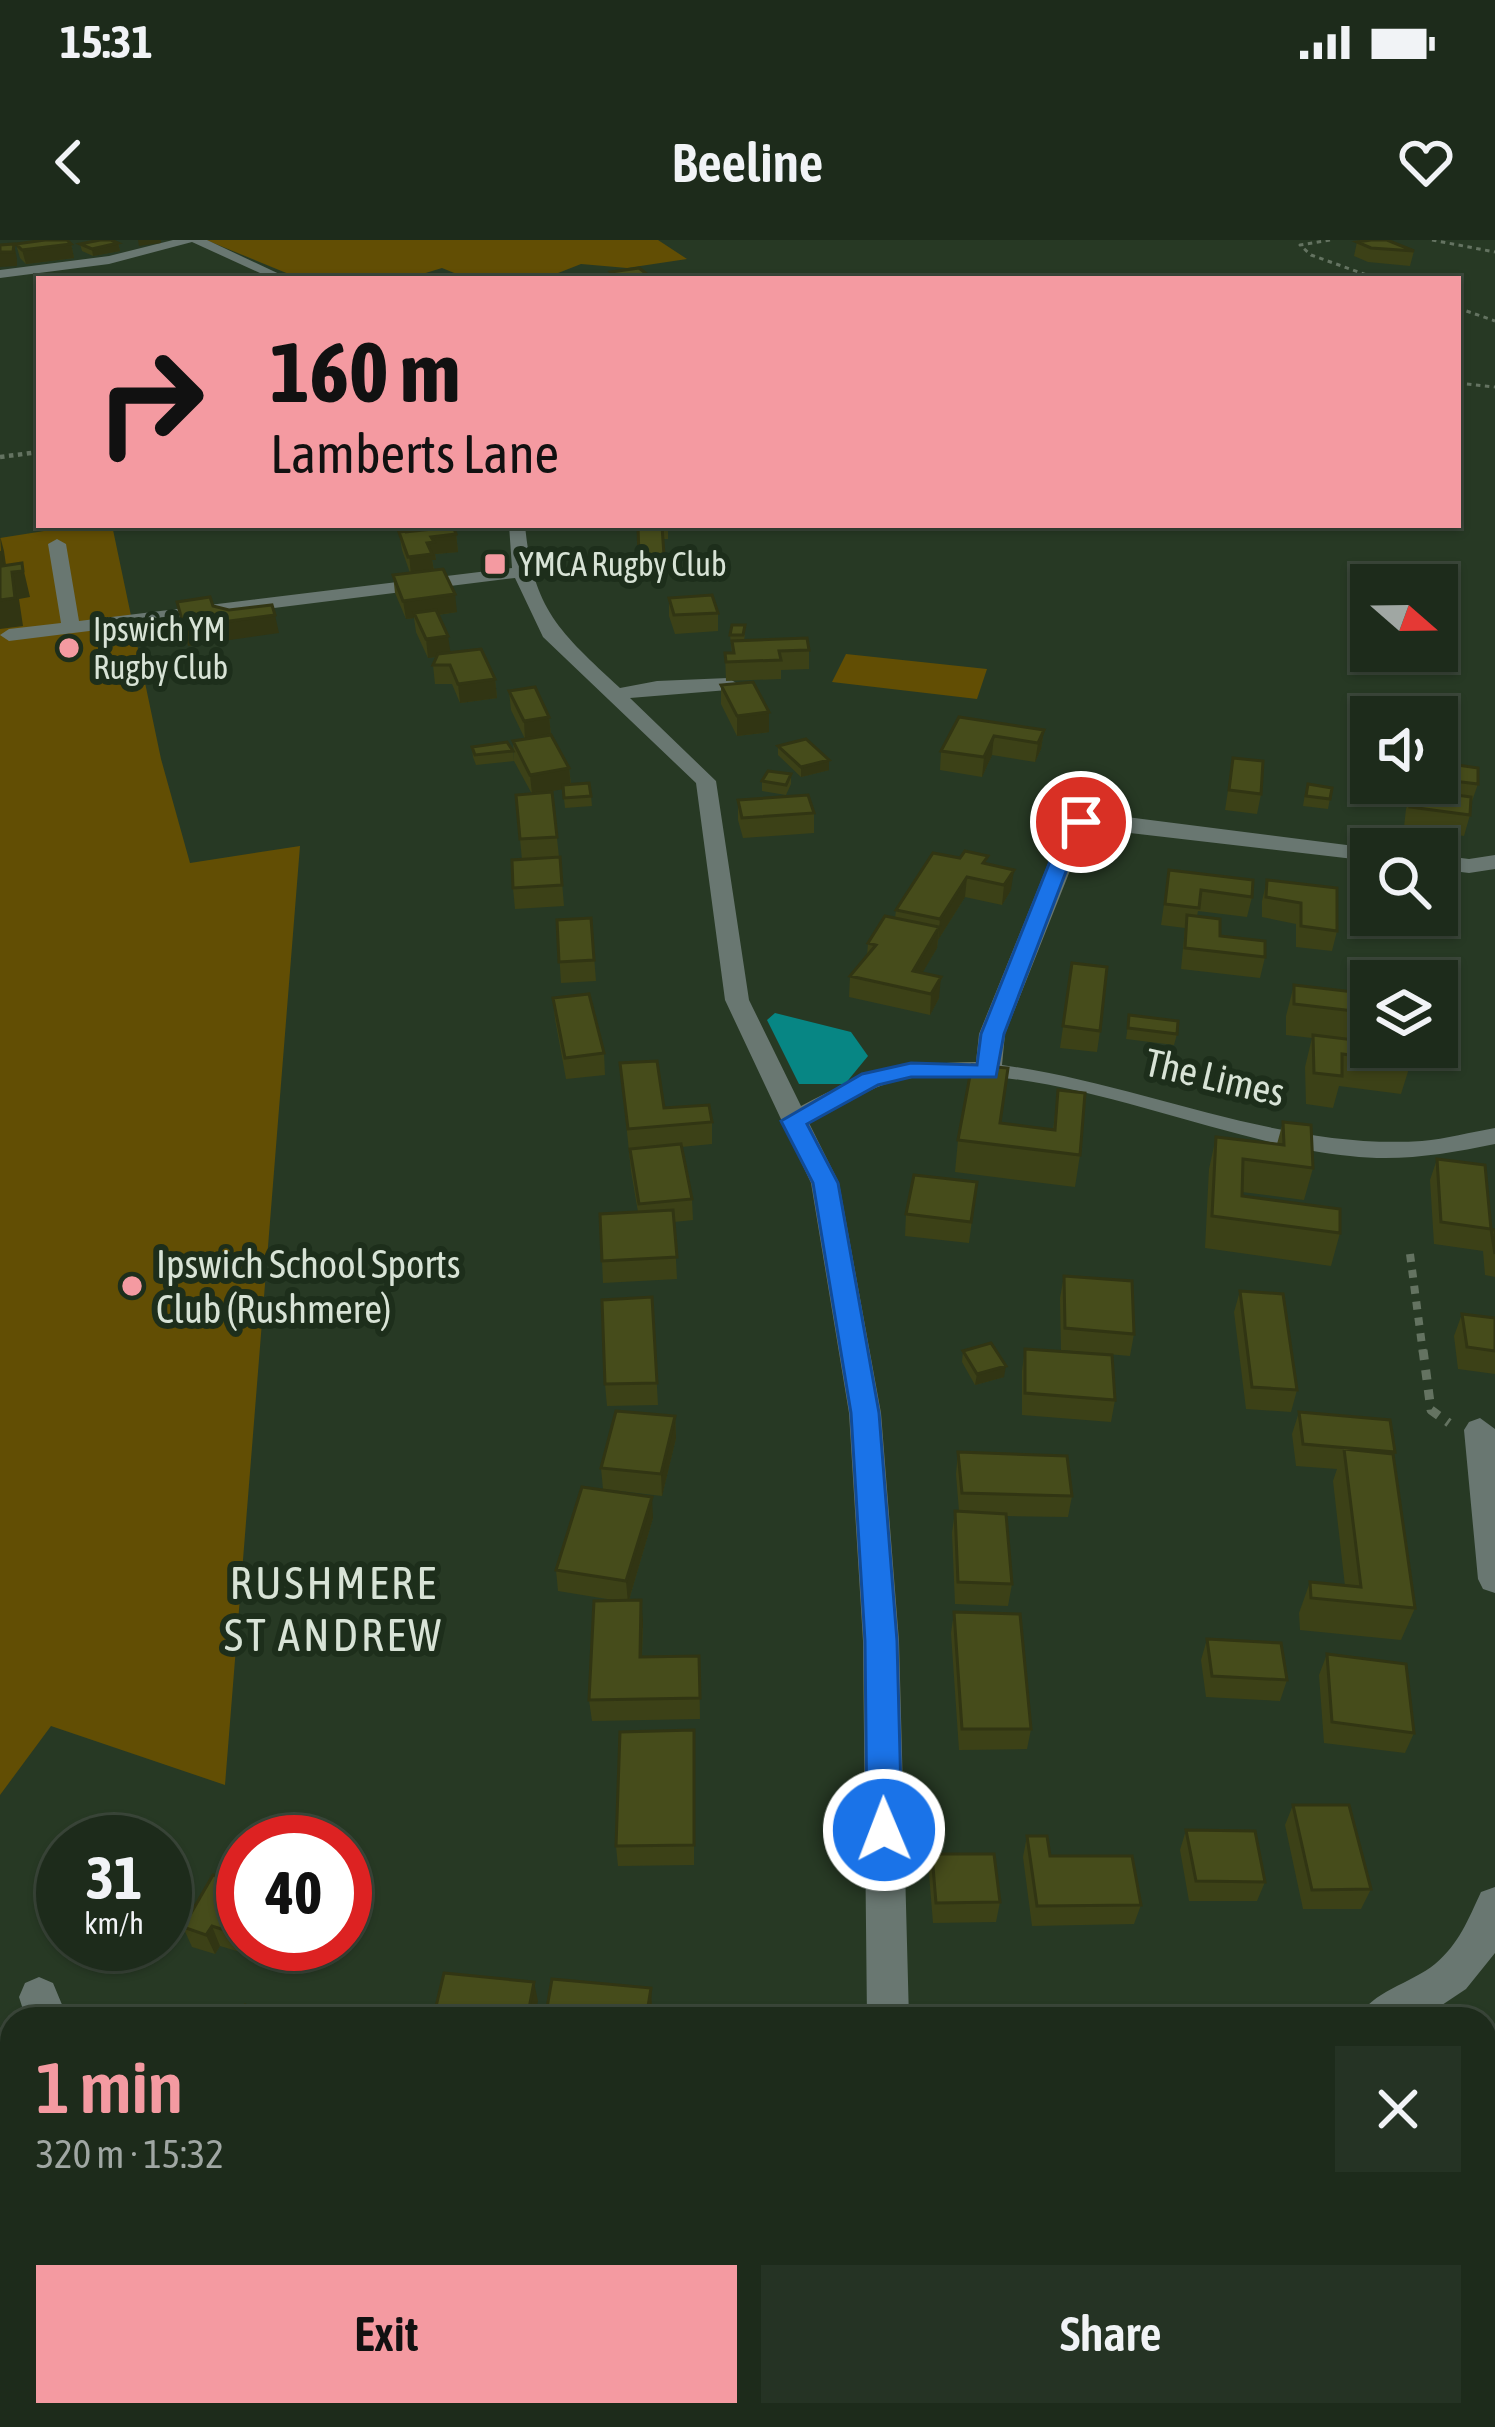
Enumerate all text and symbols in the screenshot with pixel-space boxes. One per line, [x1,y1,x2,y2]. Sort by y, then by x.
text: 15:31 [60,16,153,68]
icon: back [36,129,102,195]
icon: heart [1393,129,1459,195]
text: Beeline [672,132,823,193]
icon: right [72,324,228,480]
text: 160 m [270,324,460,420]
text: Lamberts Lane [270,423,559,484]
place label: YMCA Rugby Club [519,545,727,583]
marker: YMCA Rugby Club [482,551,508,577]
north arrow [1350,564,1458,672]
map controls [1350,564,1458,1068]
place label: Ipswich YM Rugby Club [93,610,228,686]
marker: Ipswich YM Rugby Club [56,635,82,661]
button: sound [1350,696,1458,804]
pin [1030,771,1132,873]
icon: arrive [1048,789,1114,855]
button: search [1350,828,1458,936]
button: layers [1350,960,1458,1068]
street label: The Limes [1141,1040,1289,1114]
place label: Ipswich School Sports Club (Rushmere) [156,1242,461,1331]
marker: Ipswich School Sports Club (Rushmere) [119,1273,145,1299]
district label: RUSHMERE ST ANDREW [224,1557,444,1661]
position arrow [821,1767,947,1893]
speed limit sign: 40 [216,1815,372,1971]
text: 31 [86,1843,142,1912]
text: km/h [84,1906,144,1940]
text: 1 min [36,2046,183,2128]
button: close [1335,2046,1461,2172]
text: 320 m · 15:32 [36,2132,224,2176]
button: Exit [36,2265,737,2403]
button: Share [761,2265,1461,2403]

